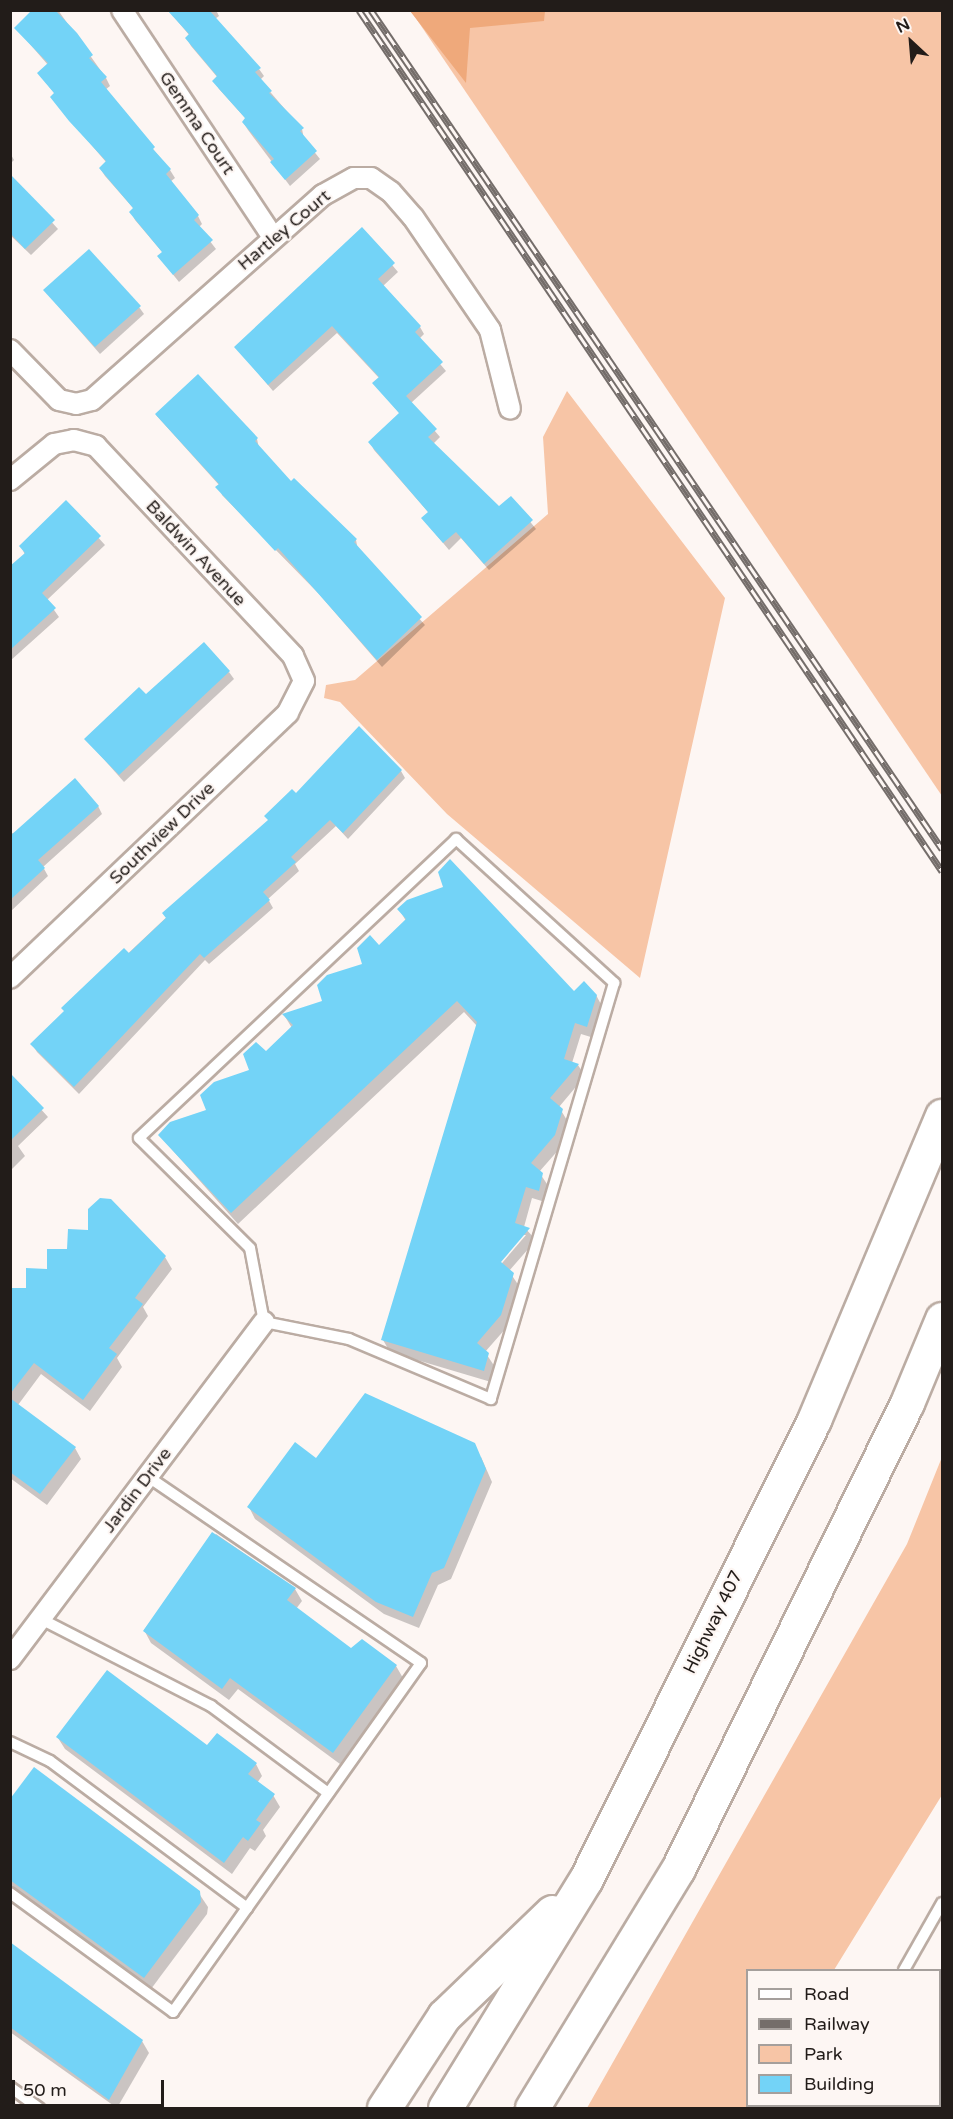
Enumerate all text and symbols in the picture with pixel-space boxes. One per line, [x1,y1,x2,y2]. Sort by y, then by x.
north arrow [881,12,941,72]
text: N [893,14,913,38]
street label: Gemma Court [155,67,239,179]
street label: Hartley Court [233,185,335,275]
street label: Baldwin Avenue [141,495,251,611]
street label: Southview Drive [105,777,219,889]
street label: Jardin Drive [98,1443,176,1537]
street label: Highway 407 [679,1567,747,1677]
legend [746,1969,941,2107]
text: Road [804,1983,849,2005]
text: Railway [804,2013,870,2035]
text: Park [804,2043,842,2065]
scale bar [15,2068,166,2106]
text: Building [804,2073,874,2095]
text: 50 m [23,2079,67,2101]

